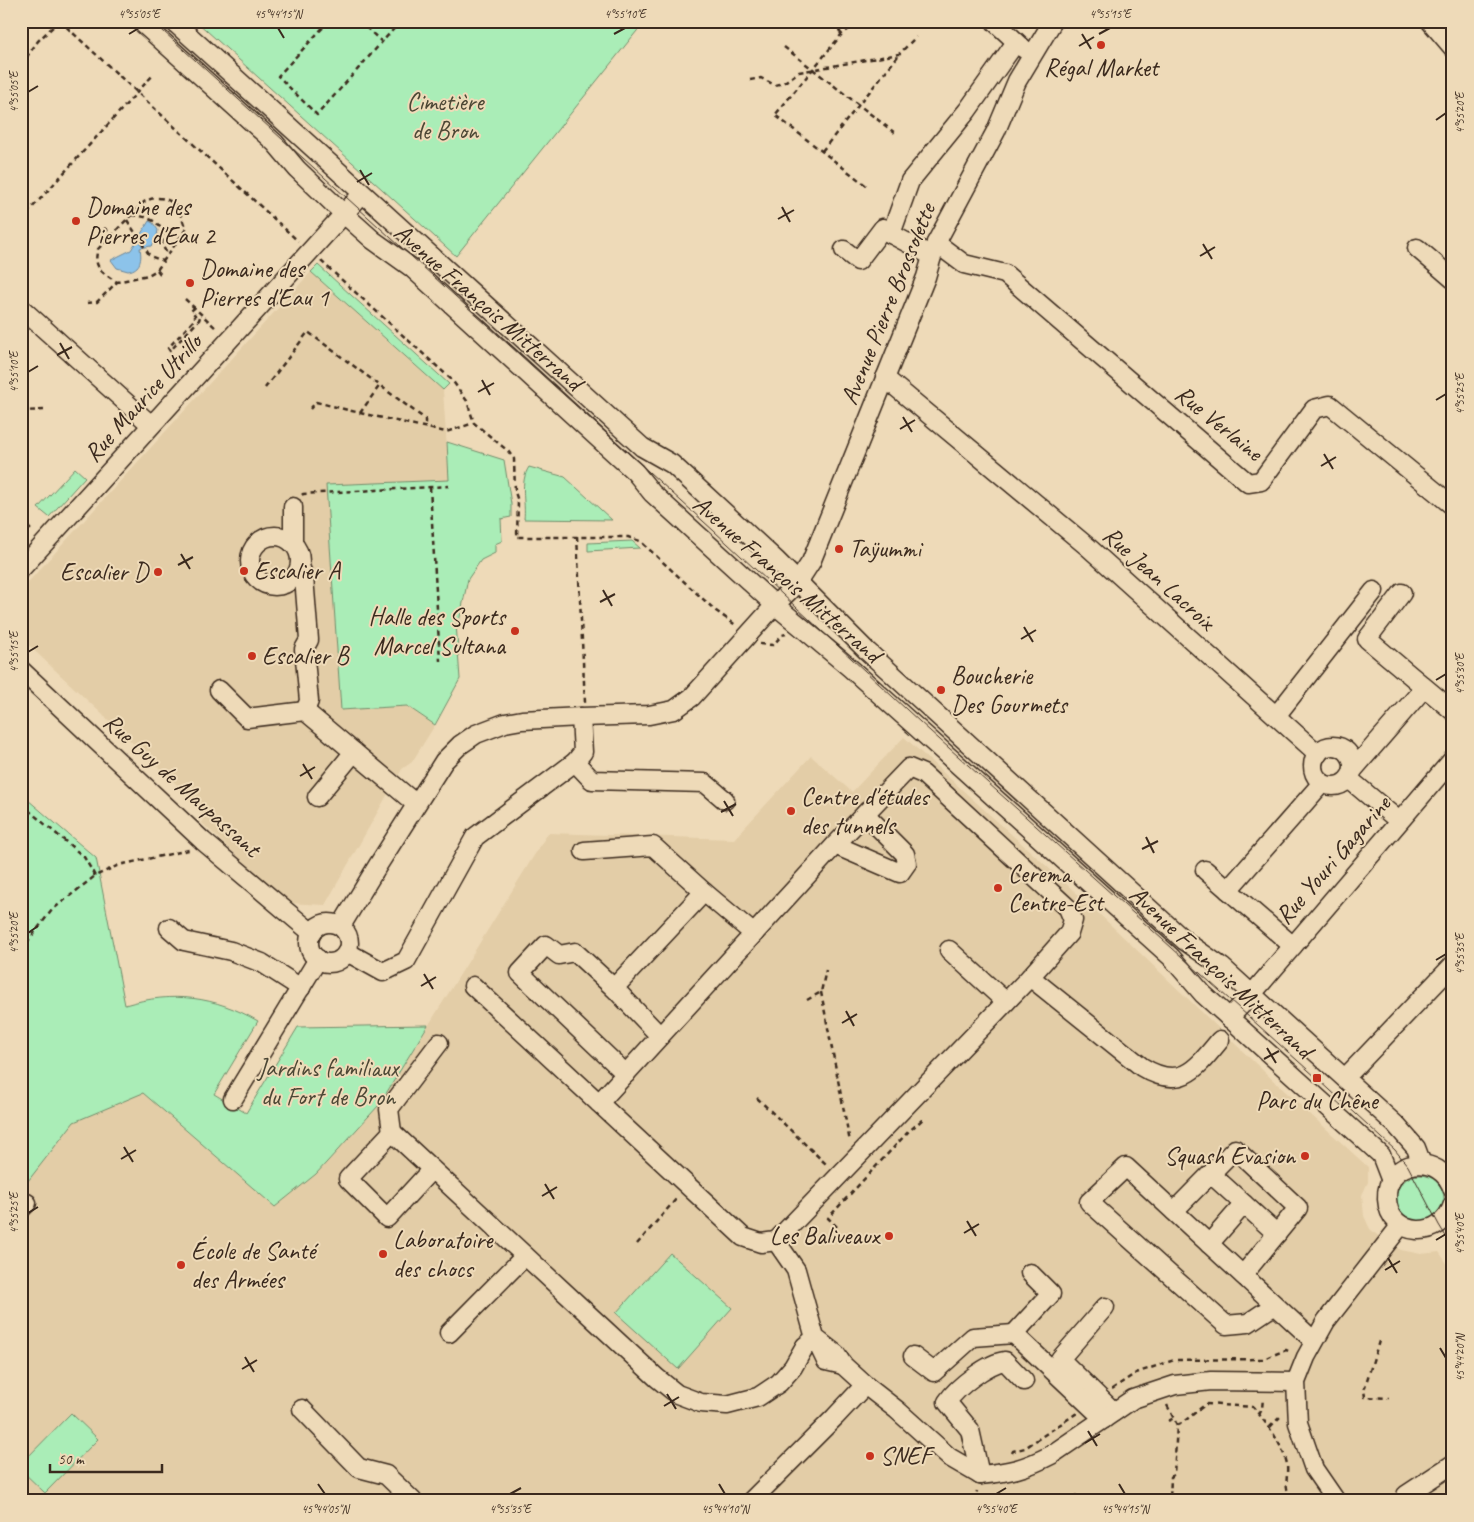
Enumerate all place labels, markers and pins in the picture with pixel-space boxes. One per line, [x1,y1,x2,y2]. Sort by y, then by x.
marker: Régal Market [1095,39,1107,51]
place label: Régal Market [1044,52,1161,84]
place label: Domaine des Pierres d'Eau 2 [86,191,217,252]
marker: Domaine des Pierres d'Eau 2 [70,215,82,227]
place label: Domaine des Pierres d'Eau 1 [200,253,331,314]
marker: Domaine des Pierres d'Eau 1 [184,277,196,289]
place label: Taÿummi [849,533,924,565]
marker: Taÿummi [833,543,845,555]
place label: Escalier A [254,555,342,587]
place label: Escalier D [60,556,151,588]
marker: Escalier A [238,565,250,577]
marker: Escalier D [152,566,164,578]
place label: Halle des Sports Marcel Sultana [369,601,507,662]
marker: Halle des Sports Marcel Sultana [509,625,521,637]
place label: Escalier B [262,640,351,672]
marker: Escalier B [246,650,258,662]
place label: Boucherie Des Gourmets [951,660,1069,721]
marker: Boucherie Des Gourmets [935,684,947,696]
place label: Centre d'études des tunnels [801,781,931,842]
marker: Centre d'études des tunnels [785,805,797,817]
place label: Cerema Centre-Est [1008,858,1105,919]
marker: Cerema Centre-Est [992,882,1004,894]
marker: Parc du Chêne [1311,1072,1323,1084]
place label: Parc du Chêne [1256,1085,1380,1117]
place label: Squash Evasion [1164,1140,1297,1172]
marker: Squash Evasion [1299,1150,1311,1162]
place label: Les Baliveaux [770,1220,881,1252]
place label: Laboratoire des chocs [393,1224,494,1285]
marker: Les Baliveaux [883,1230,895,1242]
place label: École de Santé des Armées [191,1235,319,1296]
marker: Laboratoire des chocs [377,1248,389,1260]
marker: École de Santé des Armées [175,1259,187,1271]
place label: SNEF [880,1440,936,1472]
marker: SNEF [864,1450,876,1462]

